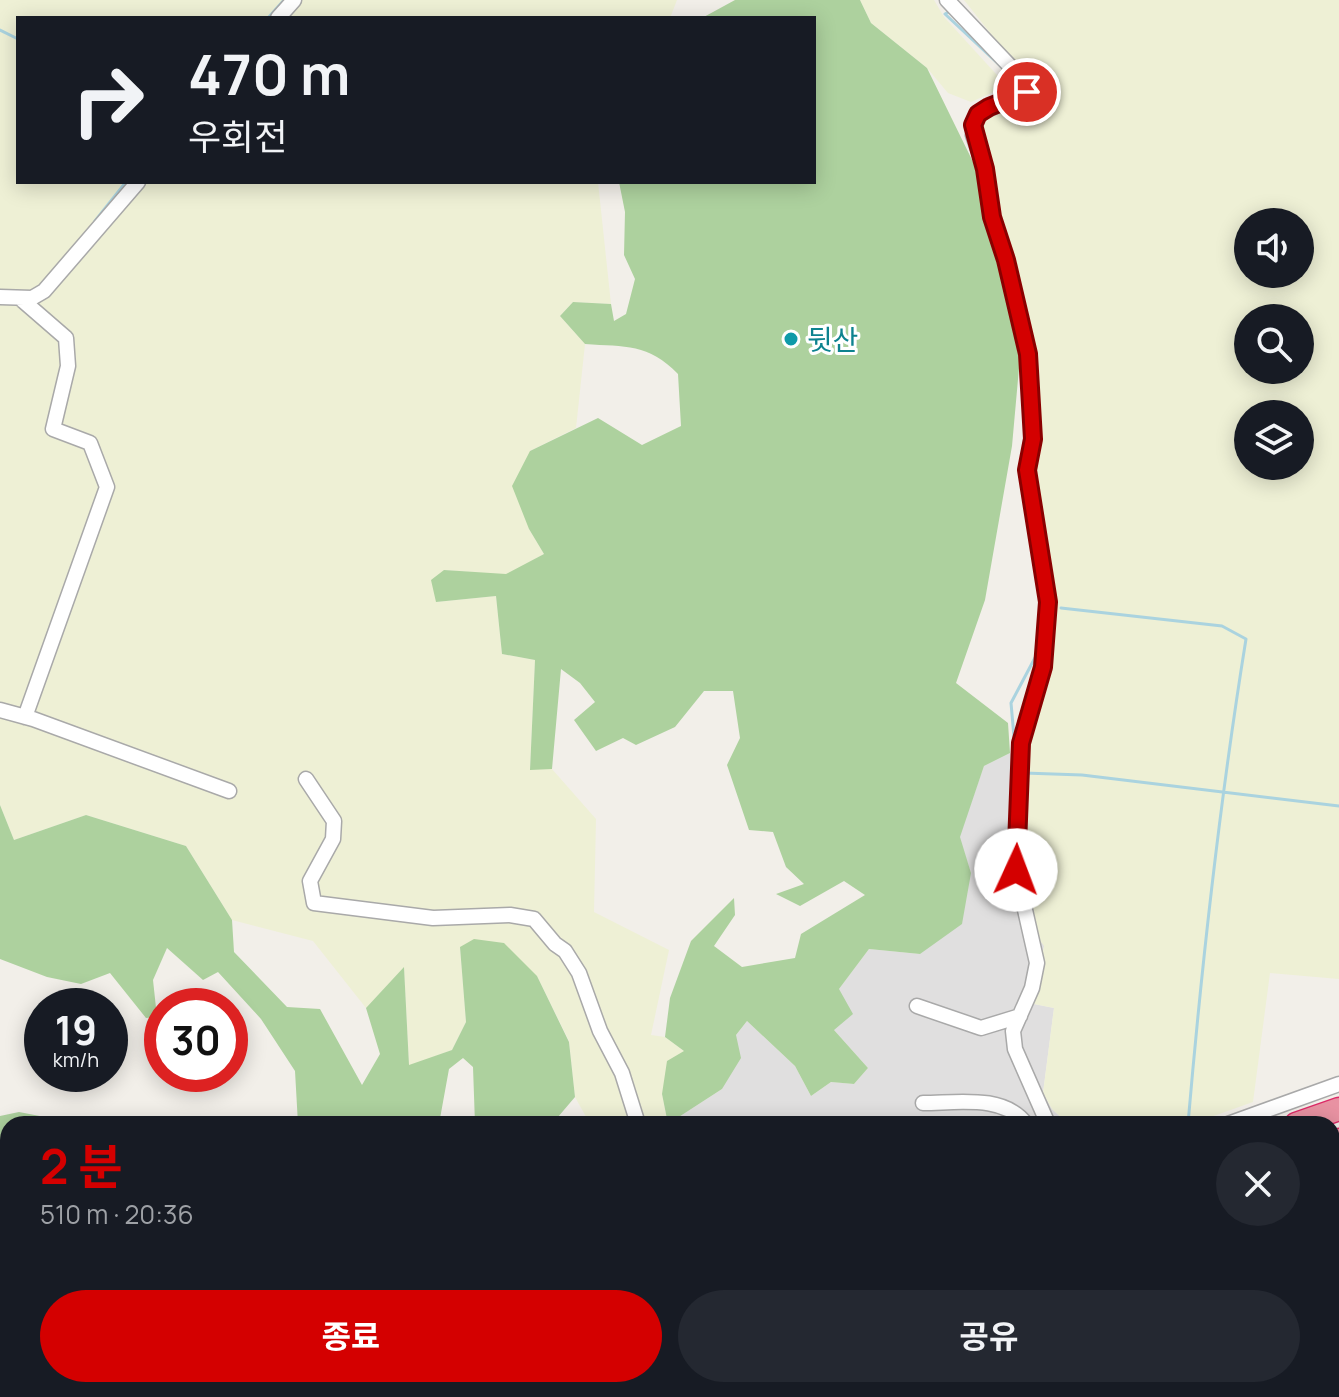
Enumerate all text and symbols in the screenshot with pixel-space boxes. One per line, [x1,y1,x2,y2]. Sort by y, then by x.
text: 470 m [188,35,350,112]
icon: right [56,48,160,152]
pin [993,58,1061,126]
icon: arrive [1005,70,1049,114]
text: 우회전 [188,112,287,161]
map controls [1234,208,1314,480]
button: sound [1234,208,1314,288]
button: search [1234,304,1314,384]
place label: 뒷산 [807,320,859,358]
marker: 뒷산 [782,330,800,348]
button: layers [1234,400,1314,480]
position arrow [974,828,1058,912]
speed limit sign: 30 [144,988,248,1092]
text: 19 [55,1002,97,1057]
text: km/h [53,1046,99,1073]
text: 2 분 [40,1133,122,1198]
button: close [1216,1142,1300,1226]
text: 510 m · 20:36 [40,1196,194,1232]
button: 종료 [40,1290,662,1382]
button: 공유 [678,1290,1300,1382]

